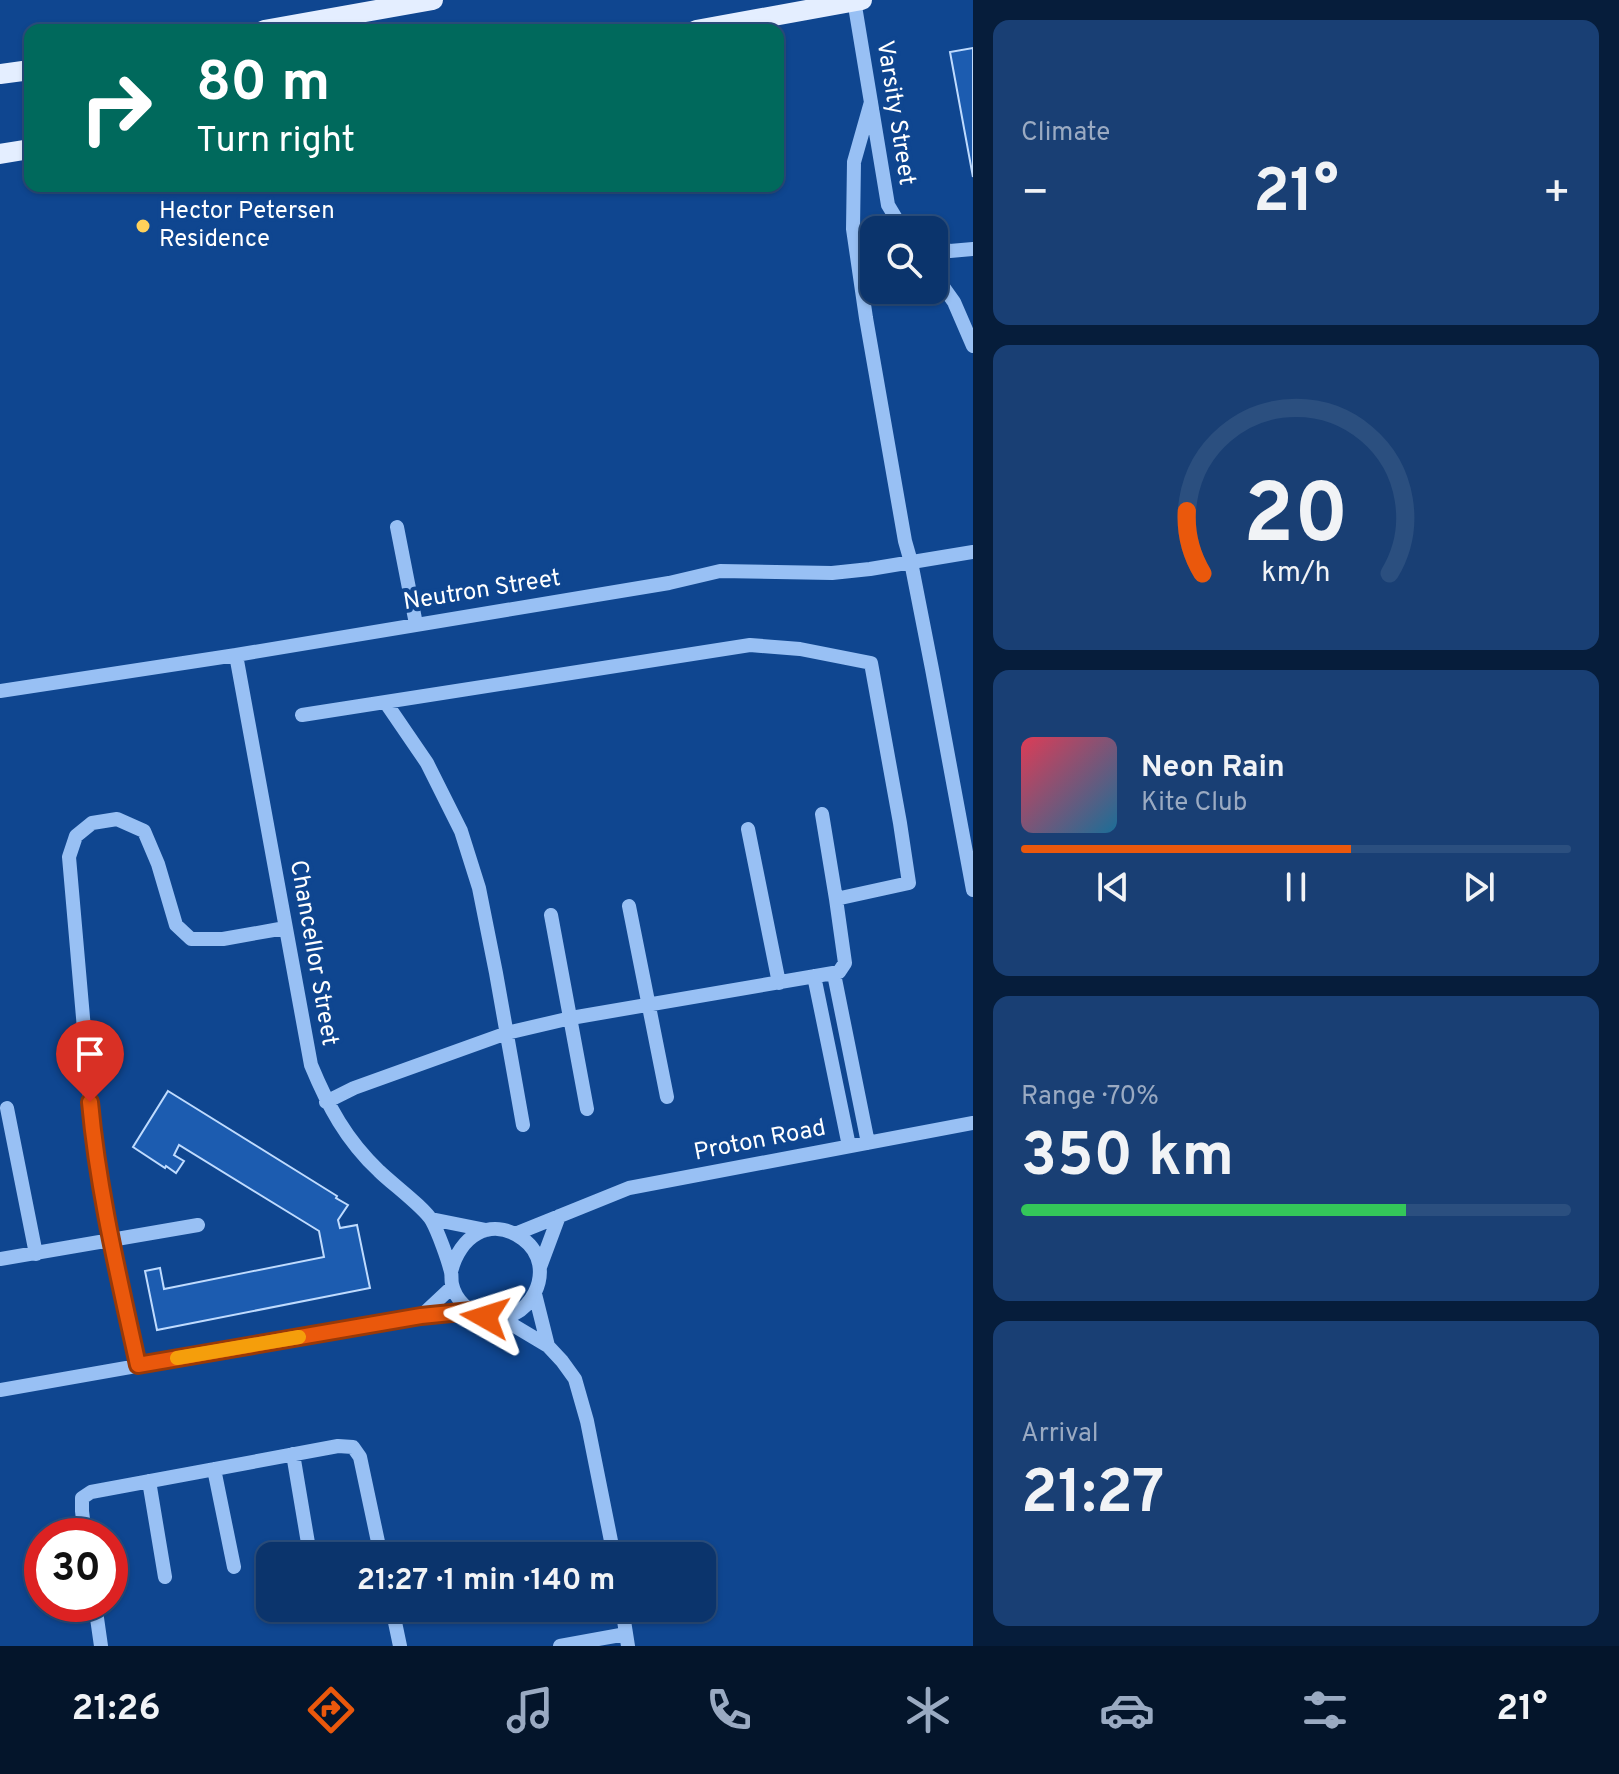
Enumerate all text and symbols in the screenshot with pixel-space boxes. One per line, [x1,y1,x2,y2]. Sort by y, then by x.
street label: Varsity Street [869,38,921,188]
text: 80 m [196,50,330,120]
icon: right [64,56,168,160]
text: Climate [1021,117,1110,150]
text: Turn right [196,119,355,165]
text: 21° [1253,157,1339,233]
text: − [1021,167,1049,223]
text: + [1543,167,1571,223]
place label: Hector Petersen Residence [159,197,335,255]
map controls [860,216,948,304]
button: search [860,216,948,304]
marker: Hector Petersen Residence [134,217,152,235]
text: 20 [1243,466,1349,571]
text: km/h [1261,556,1331,592]
street label: Neutron Street [401,564,563,618]
text: Neon Rain [1141,750,1285,787]
text: Kite Club [1141,787,1247,820]
street label: Chancellor Street [282,858,344,1048]
icon: previous [1091,865,1135,909]
icon: pause [1274,865,1318,909]
icon: next [1457,865,1501,909]
pin [56,1020,124,1102]
icon: arrive [68,1032,112,1076]
text: Range · 70% [1021,1081,1159,1114]
street label: Proton Road [691,1114,829,1168]
text: 350 km [1021,1121,1234,1197]
position arrow [443,1275,527,1359]
text: Arrival [1021,1418,1099,1451]
text: 21:27 [1021,1458,1165,1534]
speed limit sign: 30 [24,1518,128,1622]
text: 21:27 · 1 min · 140 m [357,1563,615,1600]
icon: directions [303,1682,359,1738]
icon: music [502,1682,558,1738]
icon: phone [701,1682,757,1738]
icon: climate [900,1682,956,1738]
icon: car [1099,1682,1155,1738]
icon: filters [1297,1682,1353,1738]
text: 21:26 [71,1687,161,1733]
text: 21° [1496,1687,1548,1733]

